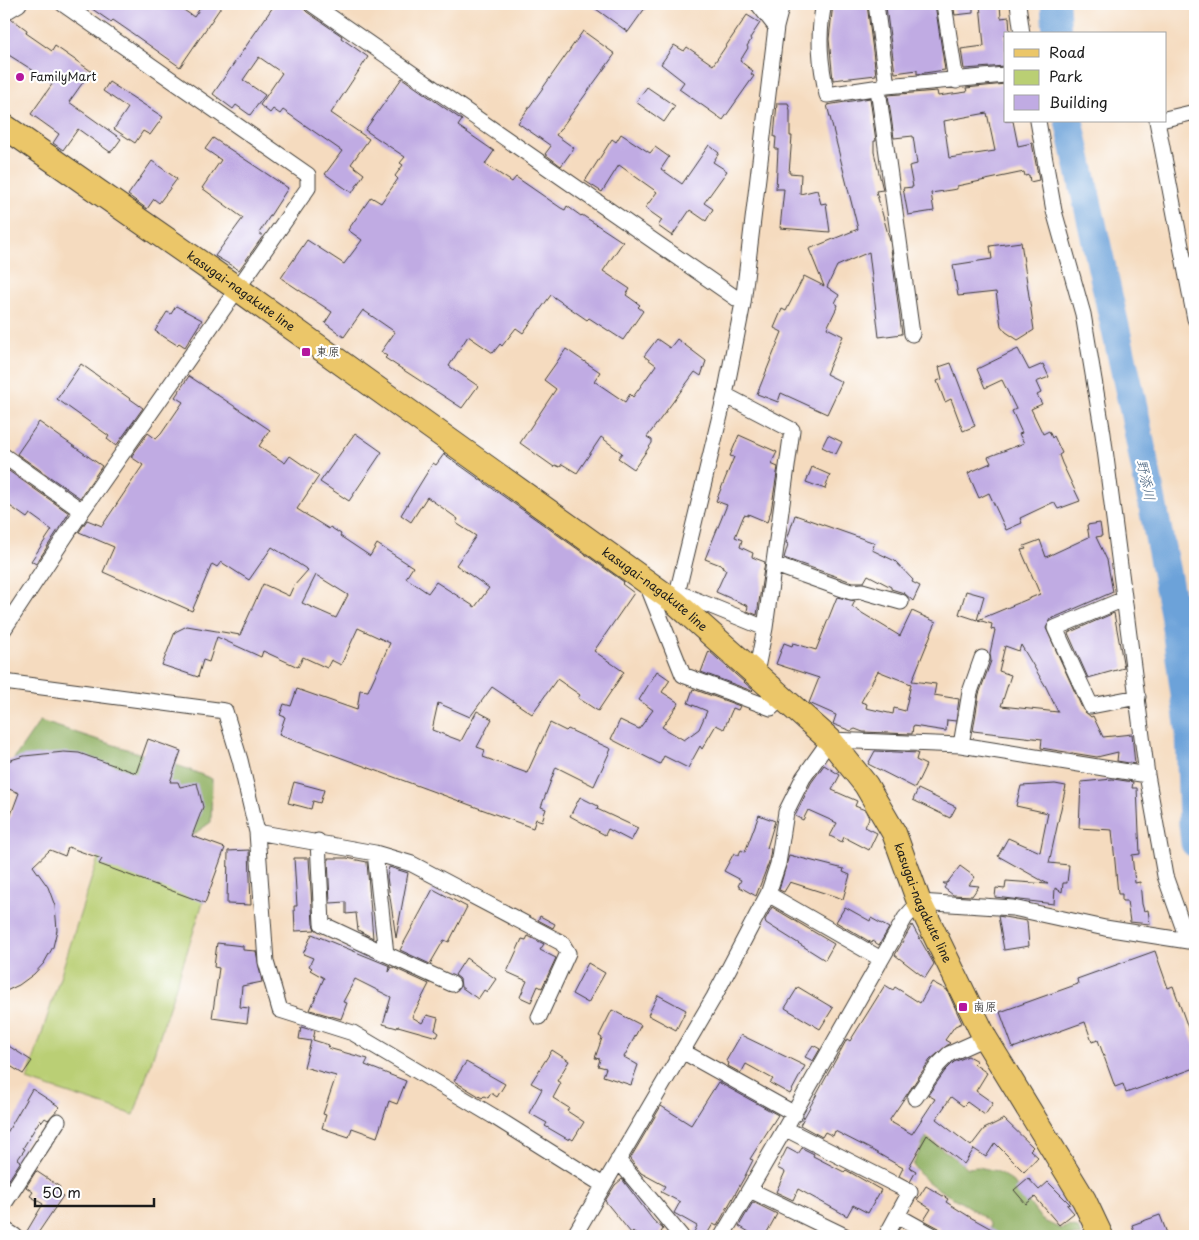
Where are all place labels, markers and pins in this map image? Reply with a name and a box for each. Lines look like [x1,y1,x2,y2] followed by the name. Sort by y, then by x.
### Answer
[30,67,96,85] place label: FamilyMart
[14,71,26,83] marker: FamilyMart
[316,342,340,360] place label: 東原
[300,346,312,358] marker: 東原
[973,997,997,1015] place label: 南原
[957,1001,969,1013] marker: 南原

